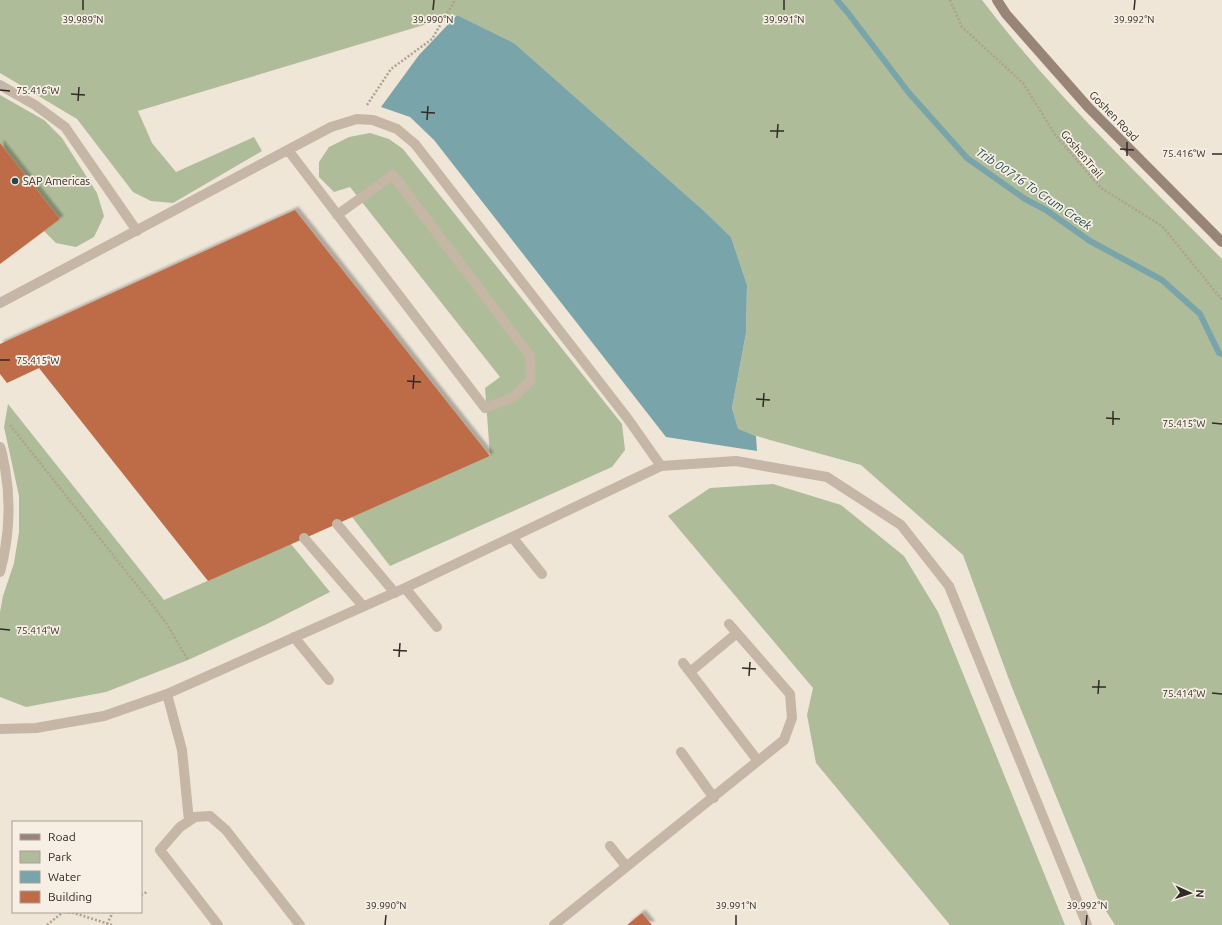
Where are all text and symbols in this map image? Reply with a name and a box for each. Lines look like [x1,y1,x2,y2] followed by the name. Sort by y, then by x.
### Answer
[62,14,104,25] text: 39.989°N
[412,14,454,25] text: 39.990°N
[763,14,805,25] text: 39.991°N
[1113,14,1155,25] text: 39.992°N
[16,85,60,96] text: 75.416°W
[1087,88,1141,144] street label: Goshen Road
[1059,128,1105,180] street label: GoshenTrail
[974,145,1095,233] water label: Trib 00716 To Crum Creek
[1162,148,1206,159] text: 75.416°W
[23,175,90,187] place label: SAP Americas
[10,176,20,186] marker: SAP Americas
[16,355,60,366] text: 75.415°W
[1162,418,1206,429] text: 75.415°W
[16,625,60,636] text: 75.414°W
[1162,688,1206,699] text: 75.414°W
[12,821,142,913] legend
[48,830,76,843] text: Road
[48,850,72,863] text: Park
[48,870,81,883] text: Water
[1170,873,1210,913] north arrow
[1194,889,1206,898] text: N
[48,890,92,903] text: Building
[365,900,407,911] text: 39.990°N
[715,900,757,911] text: 39.991°N
[1066,900,1108,911] text: 39.992°N

